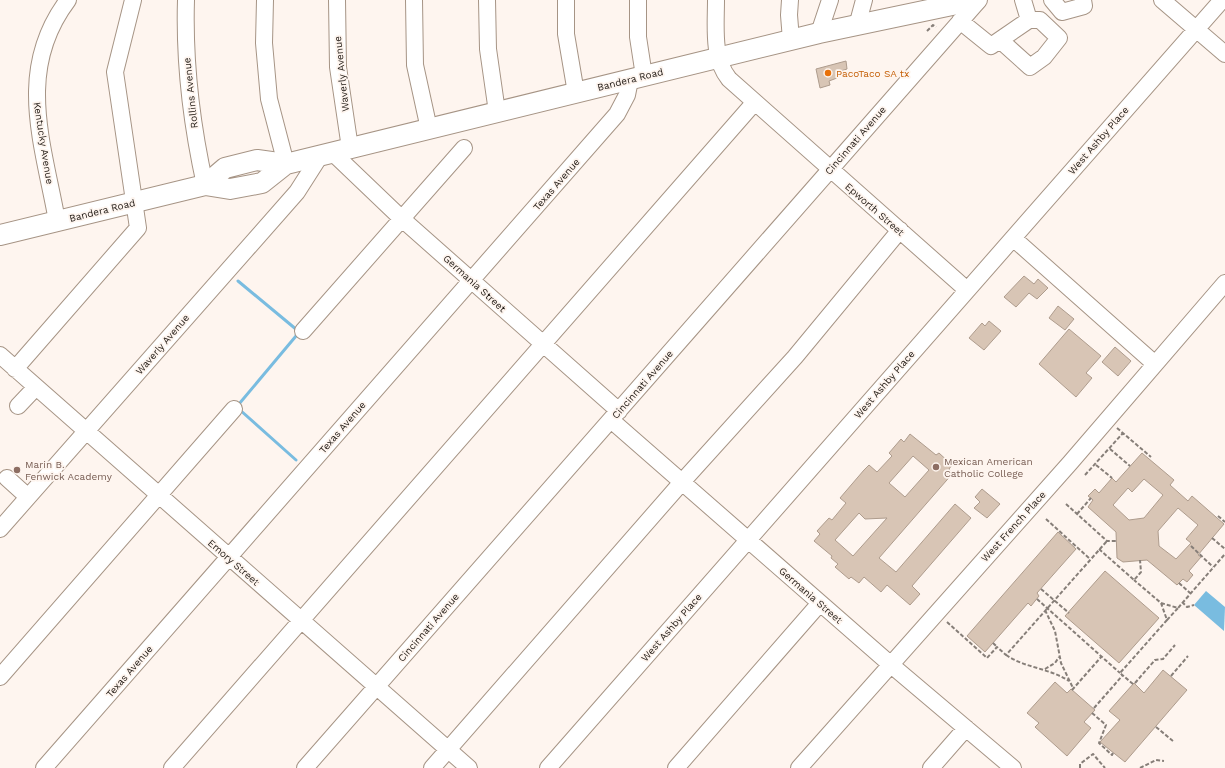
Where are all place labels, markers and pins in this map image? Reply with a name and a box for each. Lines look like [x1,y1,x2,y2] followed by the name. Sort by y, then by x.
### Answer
[823,68,833,78] marker: PacoTaco SA tx
[836,68,909,79] place label: PacoTaco SA tx
[944,456,1033,479] place label: Mexican American Catholic College
[25,459,113,482] place label: Marin B. Fenwick Academy
[931,462,941,472] marker: Mexican American Catholic College
[12,465,22,475] marker: Marin B. Fenwick Academy

